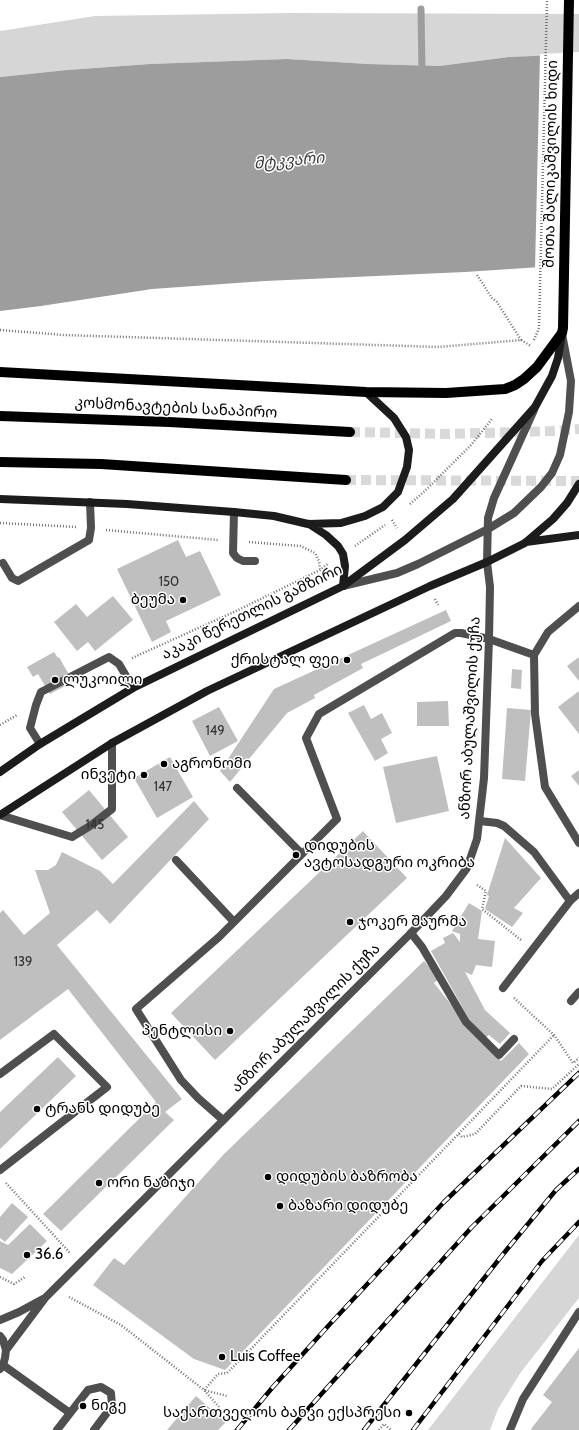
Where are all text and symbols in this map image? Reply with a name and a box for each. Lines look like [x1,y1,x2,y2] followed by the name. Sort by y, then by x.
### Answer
[540,60,562,268] street label: შოთა შალიკაშვილის ხიდი
[253,148,325,174] water label: მტკვარი
[74,394,278,422] street label: კოსმონავტების სანაპირო
[159,560,345,664] street label: აკაკი წერეთლის გამზირი
[159,574,179,590] house number: 150
[131,591,175,609] place label: ბეუმა
[178,595,188,605] marker: ბეუმა
[456,616,484,820] street label: ანზორ აბულაშვილის ქუჩა
[231,651,339,669] place label: ქრისტალ ფეი
[342,655,352,665] marker: ქრისტალ ფეი
[63,671,142,689] place label: ლუკოილი
[50,675,60,685] marker: ლუკოილი
[205,723,225,739] house number: 149
[172,755,251,773] place label: აგრონომი
[159,759,169,769] marker: აგრონომი
[81,766,136,784] place label: ინვეტი
[139,770,149,780] marker: ინვეტი
[154,779,172,795] house number: 147
[86,817,104,833] house number: 145
[304,837,475,872] place label: დიდუბის ავტოსადგური ოკრიბა
[291,850,301,860] marker: დიდუბის ავტოსადგური ოკრიბა
[358,913,467,931] place label: ჯოკერ შაურმა
[345,917,355,927] marker: ჯოკერ შაურმა
[228,940,384,1096] street label: ანზორ აბულაშვილის ქუჩა
[14,954,32,970] house number: 139
[142,1022,222,1040] place label: პენტლისი
[225,1026,235,1036] marker: პენტლისი
[45,1100,160,1118] place label: ტრანს დიდუბე
[32,1104,42,1114] marker: ტრანს დიდუბე
[276,1168,418,1186] place label: დიდუბის ბაზრობა
[263,1172,273,1182] marker: დიდუბის ბაზრობა
[107,1174,195,1192] place label: ორი ნაბიჯი
[94,1178,104,1188] marker: ორი ნაბიჯი
[288,1197,408,1215] place label: ბაზარი დიდუბე
[275,1201,285,1211] marker: ბაზარი დიდუბე
[35,1246,63,1264] place label: 36.6
[22,1250,32,1260] marker: 36.6
[230,1348,300,1366] place label: Luis Coffee
[217,1352,227,1362] marker: Luis Coffee
[91,1397,126,1415] place label: ნიგე
[78,1401,88,1411] marker: ნიგე
[163,1404,401,1422] place label: საქართველოს ბანკი ექსპრესი
[404,1408,414,1418] marker: საქართველოს ბანკი ექსპრესი

